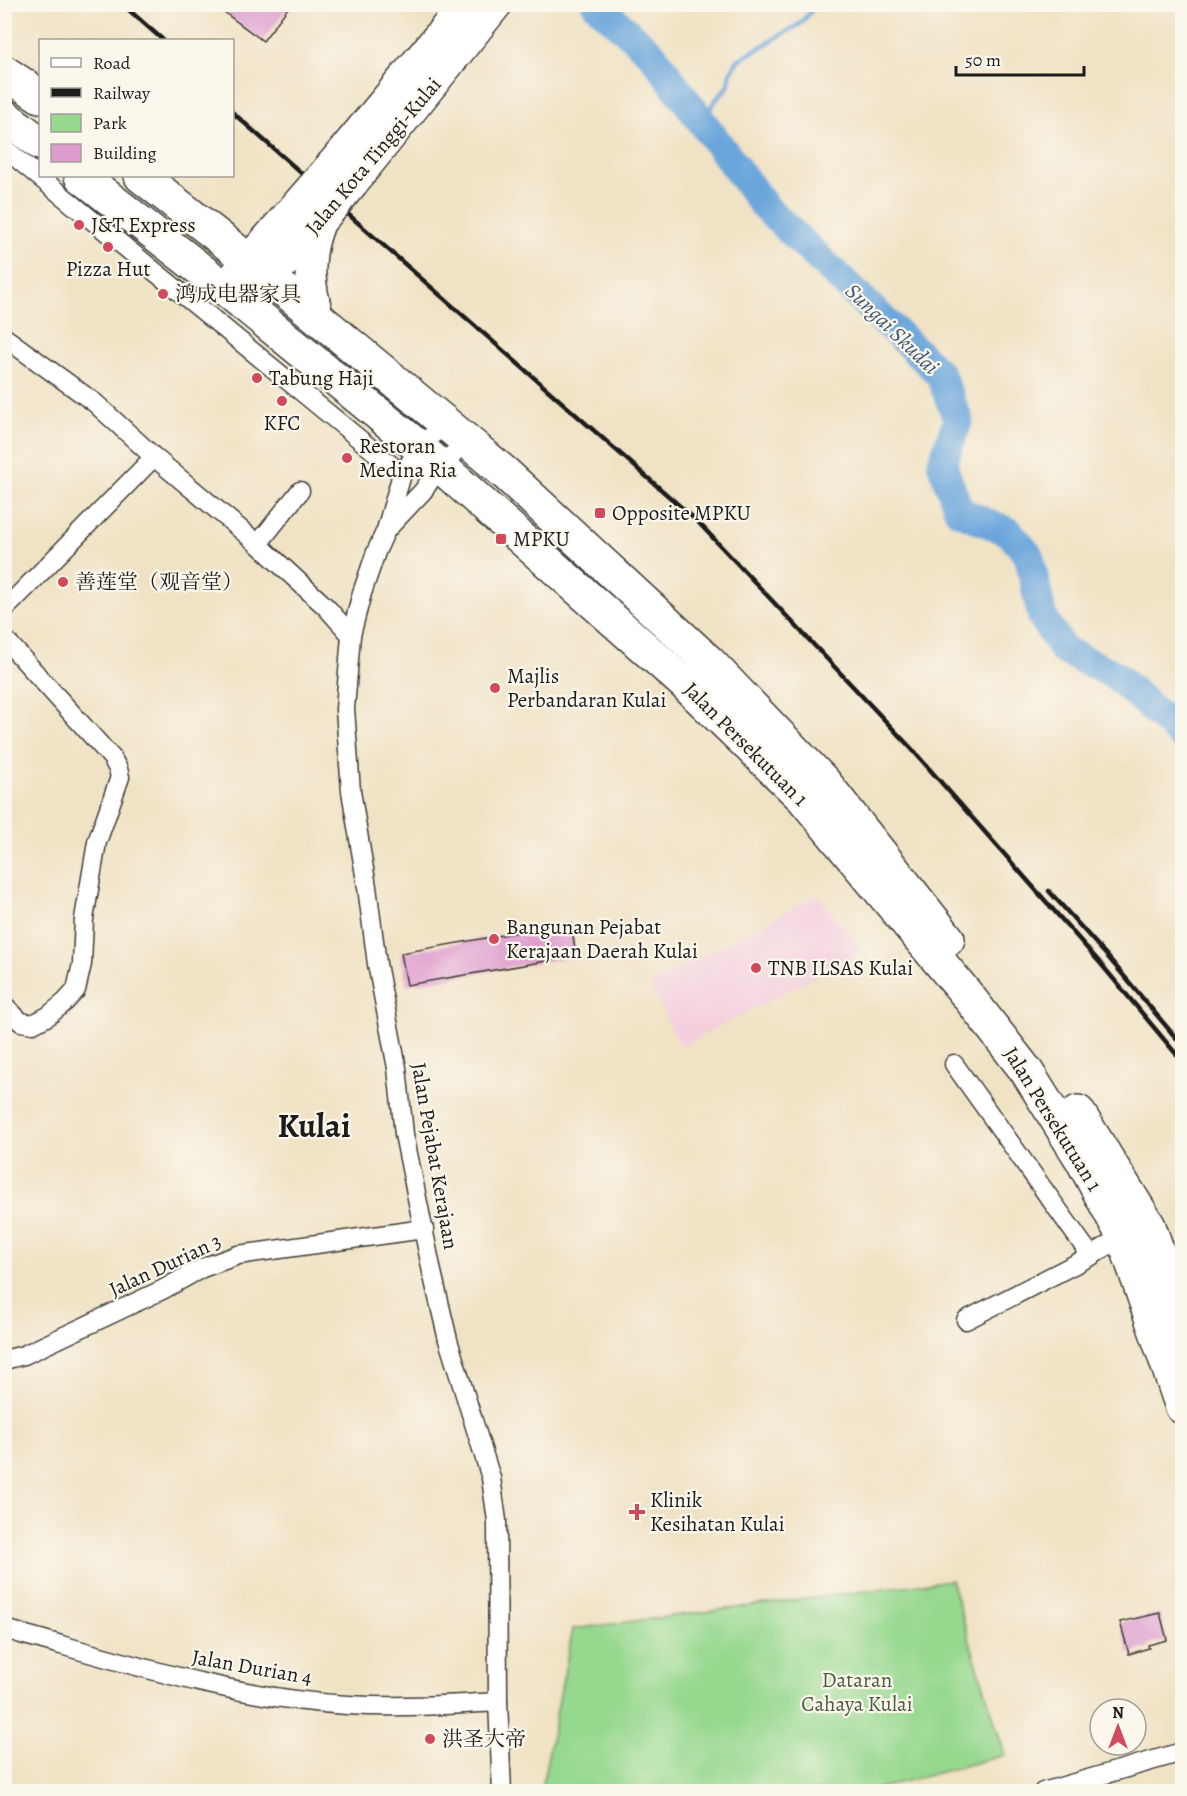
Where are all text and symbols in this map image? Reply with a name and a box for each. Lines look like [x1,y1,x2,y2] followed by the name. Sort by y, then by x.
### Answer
[39,39,234,177] legend
[956,39,1084,77] scale bar
[965,48,1001,72] text: 50 m
[93,51,131,75] text: Road
[299,71,447,241] street label: Jalan Kota Tinggi-Kulai
[93,81,151,105] text: Railway
[93,111,127,135] text: Park
[93,141,157,165] text: Building
[91,211,196,239] place label: J&T Express
[72,218,86,232] marker: J&T Express
[101,240,115,254] marker: Pizza Hut
[66,255,150,283] place label: Pizza Hut
[838,277,946,382] water label: Sungai Skudai
[175,280,301,308] place label: 鸿成电器家具
[156,287,170,301] marker: 鸿成电器家具
[269,364,374,392] place label: Tabung Haji
[250,371,264,385] marker: Tabung Haji
[275,394,289,408] marker: KFC
[264,409,300,437] place label: KFC
[359,432,457,484] place label: Restoran Medina Ria
[340,451,354,465] marker: Restoran Medina Ria
[612,499,751,527] place label: Opposite MPKU
[593,506,607,520] marker: Opposite MPKU
[513,525,570,553] place label: MPKU
[494,532,508,546] marker: MPKU
[75,568,243,596] place label: 善莲堂（观音堂）
[56,575,70,589] marker: 善莲堂（观音堂）
[507,662,666,714] place label: Majlis Perbandaran Kulai
[678,676,814,812] street label: Jalan Persekutuan 1
[488,681,502,695] marker: Majlis Perbandaran Kulai
[506,913,698,965] place label: Bangunan Pejabat Kerajaan Daerah Kulai
[487,932,501,946] marker: Bangunan Pejabat Kerajaan Daerah Kulai
[768,954,913,982] place label: TNB ILSAS Kulai
[749,961,763,975] marker: TNB ILSAS Kulai
[997,1042,1109,1196] street label: Jalan Persekutuan 1
[405,1060,465,1252] street label: Jalan Pejabat Kerajaan
[277,1103,351,1148] district label: Kulai
[104,1227,226,1303] street label: Jalan Durian 3
[650,1486,785,1538] place label: Klinik Kesihatan Kulai
[628,1503,646,1521] marker: Klinik Kesihatan Kulai
[190,1643,314,1691] street label: Jalan Durian 4
[801,1666,913,1718] park label: Dataran Cahaya Kulai
[1088,1697,1148,1757] north arrow
[1112,1702,1124,1724] text: N
[442,1725,526,1753] place label: 洪圣大帝
[423,1732,437,1746] marker: 洪圣大帝

